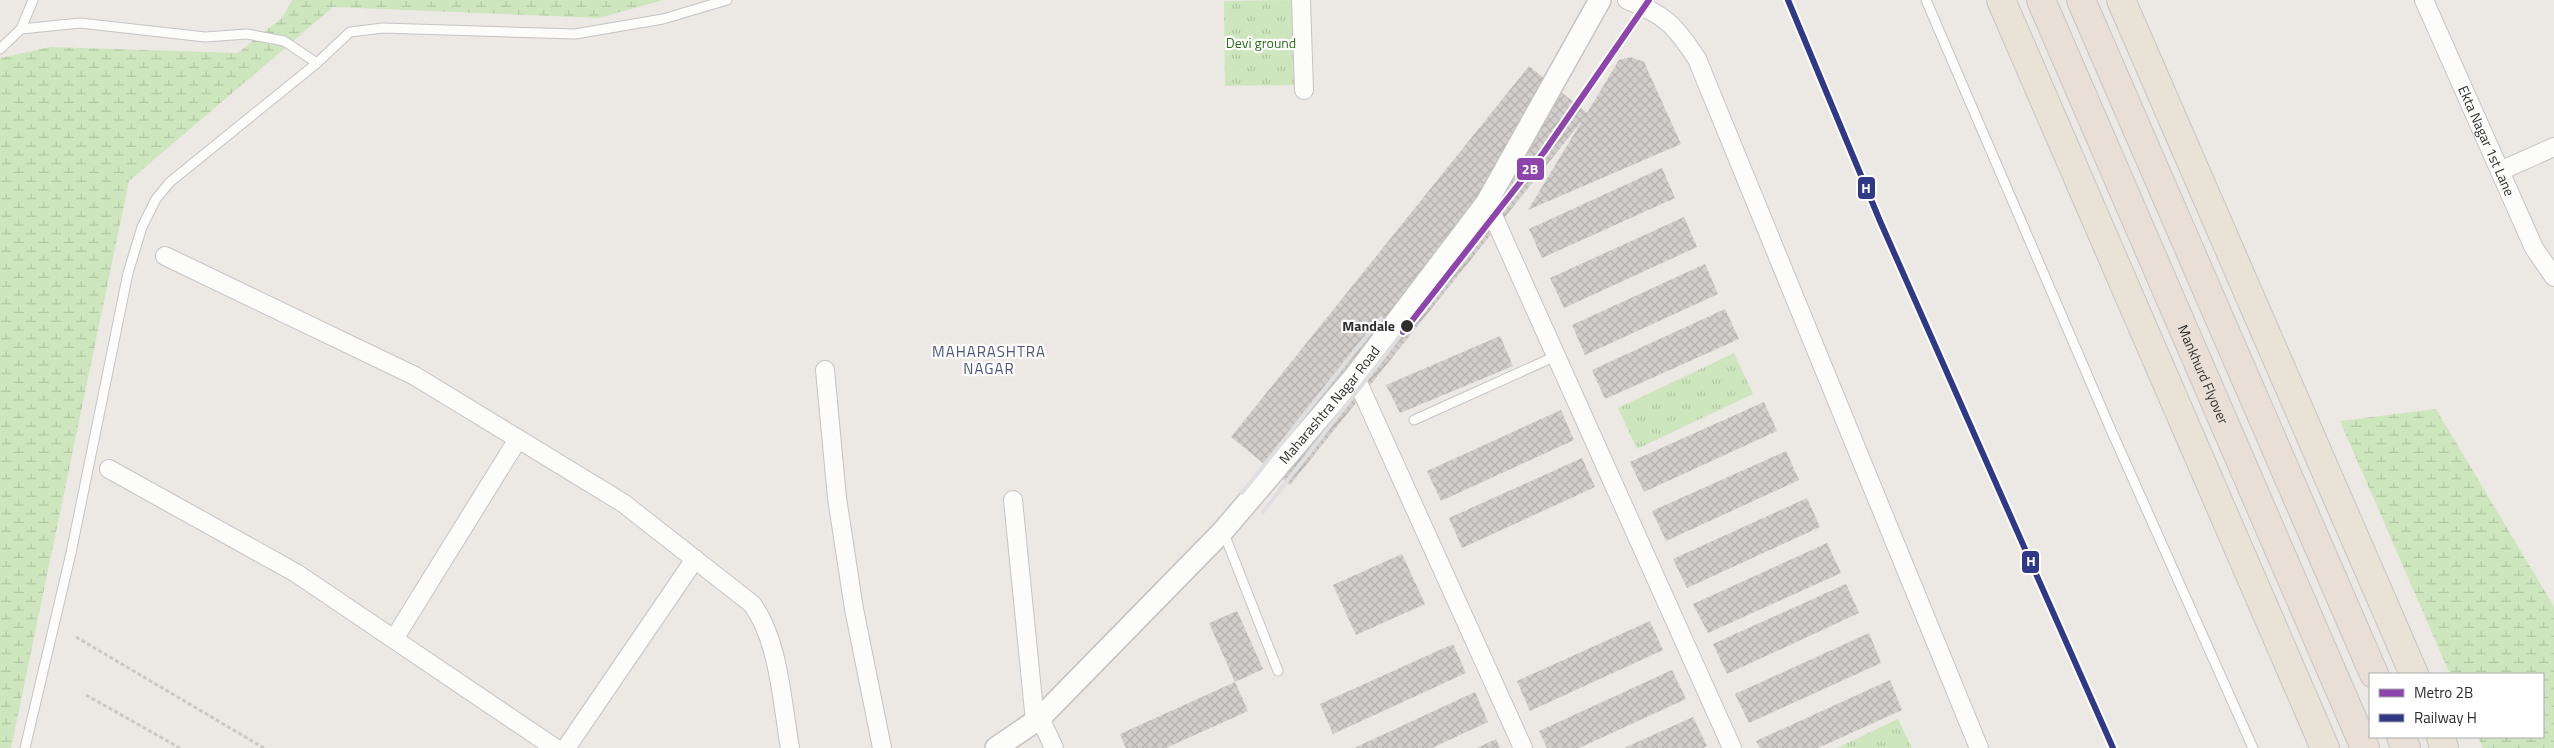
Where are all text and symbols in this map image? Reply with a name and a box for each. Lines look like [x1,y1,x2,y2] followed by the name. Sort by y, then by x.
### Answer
[1226,32,1296,53] park label: Devi ground
[2453,82,2521,199] street label: Ekta Nagar 1st Lane
[1516,157,1545,181] line badge: 2B
[1522,158,1538,179] text: 2B
[1857,176,1876,200] line badge: H
[1861,177,1871,198] text: H
[1342,315,1395,336] place label: Mandale
[1399,318,1415,334] marker: Mandale
[2173,321,2234,427] street label: Mankhurd Flyover
[932,340,1046,380] district label: MAHARASHTRA NAGAR
[1274,341,1384,468] street label: Maharashtra Nagar Road
[2021,550,2040,574] line badge: H
[2026,550,2036,571] text: H
[2369,673,2544,738] legend
[2414,681,2473,704] text: Metro 2B
[2414,706,2477,729] text: Railway H

